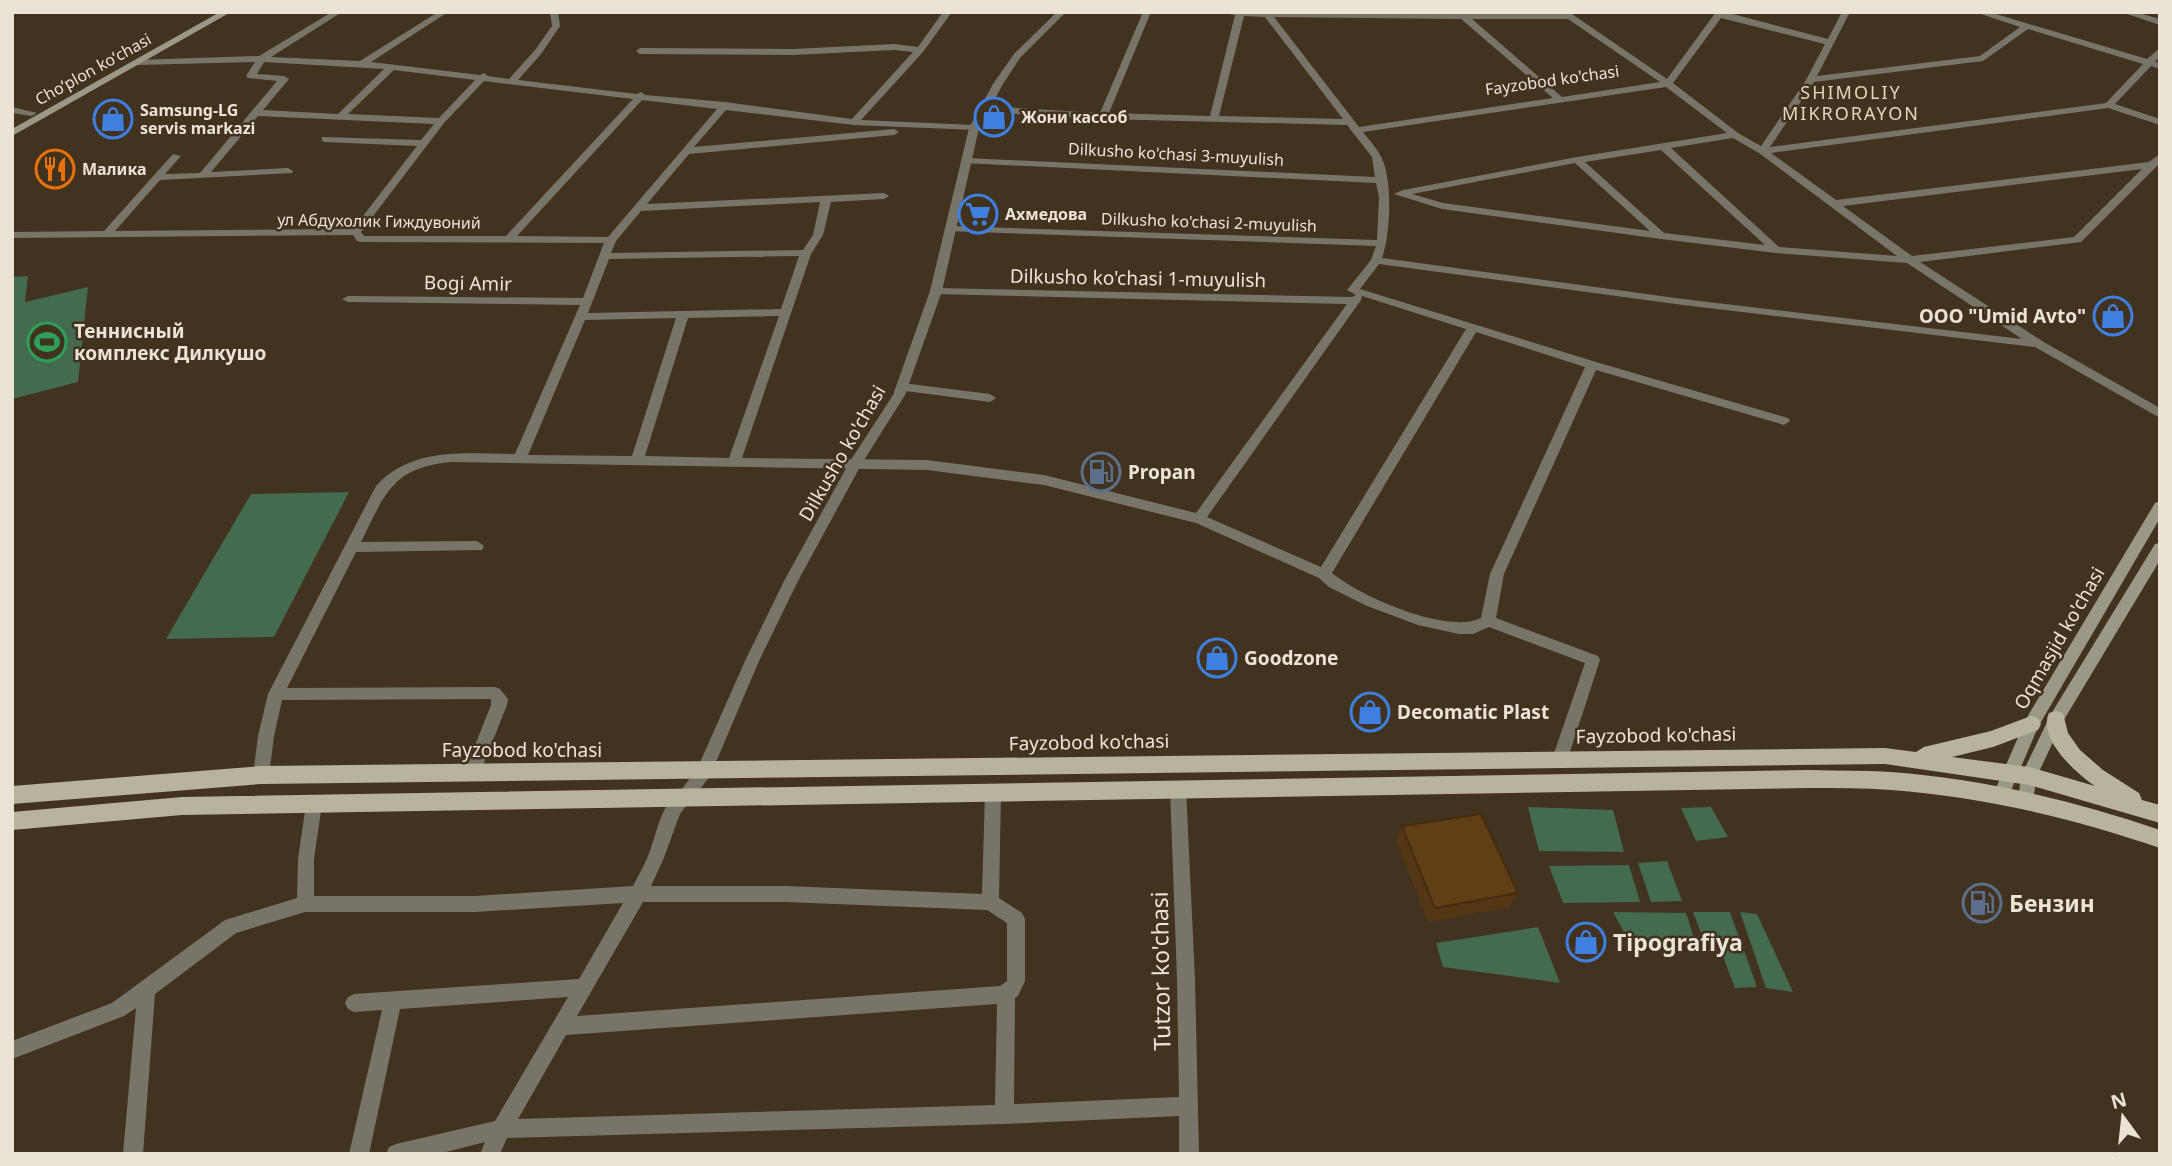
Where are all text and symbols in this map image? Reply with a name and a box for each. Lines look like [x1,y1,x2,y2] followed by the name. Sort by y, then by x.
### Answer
[31,28,155,110] street label: Choʻplon koʻchasi
[1484,60,1620,100] street label: Fayzobod ko'chasi
[1782,80,1920,125] district label: SHIMOLIY MIKRORAYON
[973,96,1015,138] shop icon: Жони кассоб
[92,98,134,140] shop icon: Samsung-LG servis markazi
[140,99,255,139] place label: Samsung-LG servis markazi
[1021,106,1127,128] place label: Жони кассоб
[1068,137,1284,171] street label: Dilkusho ko'chasi 3-muyulish
[34,148,76,190] restaurant icon: Малика
[82,158,146,180] place label: Малика
[957,193,999,235] supermarket icon: Ахмедова
[1005,203,1087,225] place label: Ахмедова
[1101,207,1317,237] street label: Dilkusho ko'chasi 2-muyulish
[277,208,481,234] street label: ул Абдухолик Гиждувоний
[1010,263,1266,293] street label: Dilkusho ko'chasi 1-muyulish
[424,269,512,297] street label: Bogi Amir
[2092,295,2134,337] shop icon: ООО "Umid Avto"
[1919,303,2086,329] place label: ООО "Umid Avto"
[74,318,266,366] place label: Теннисный комплекс Дилкушо
[26,321,68,363] sports icon: Теннисный комплекс Дилкушо
[793,380,891,526] street label: Dilkusho ko'chasi
[1080,451,1122,493] fuel station icon: Propan
[1128,459,1196,485] place label: Propan
[2008,562,2110,714] street label: Oqmasjid ko'chasi
[1196,637,1238,679] shop icon: Goodzone
[1244,645,1338,671] place label: Goodzone
[1349,691,1391,733] shop icon: Decomatic Plast
[1397,699,1549,725] place label: Decomatic Plast
[1576,721,1736,749] street label: Fayzobod ko'chasi
[1009,728,1169,756] street label: Fayzobod ko'chasi
[442,737,602,763] street label: Fayzobod ko'chasi
[1961,882,2003,924] fuel station icon: Бензин
[2009,887,2095,919] place label: Бензин
[1143,891,1177,1051] street label: Tutzor ko'chasi
[1565,921,1607,963] shop icon: Tipografiya
[1613,926,1743,958] place label: Tipografiya
[2088,1082,2158,1152] north arrow
[2108,1086,2129,1115] text: N

